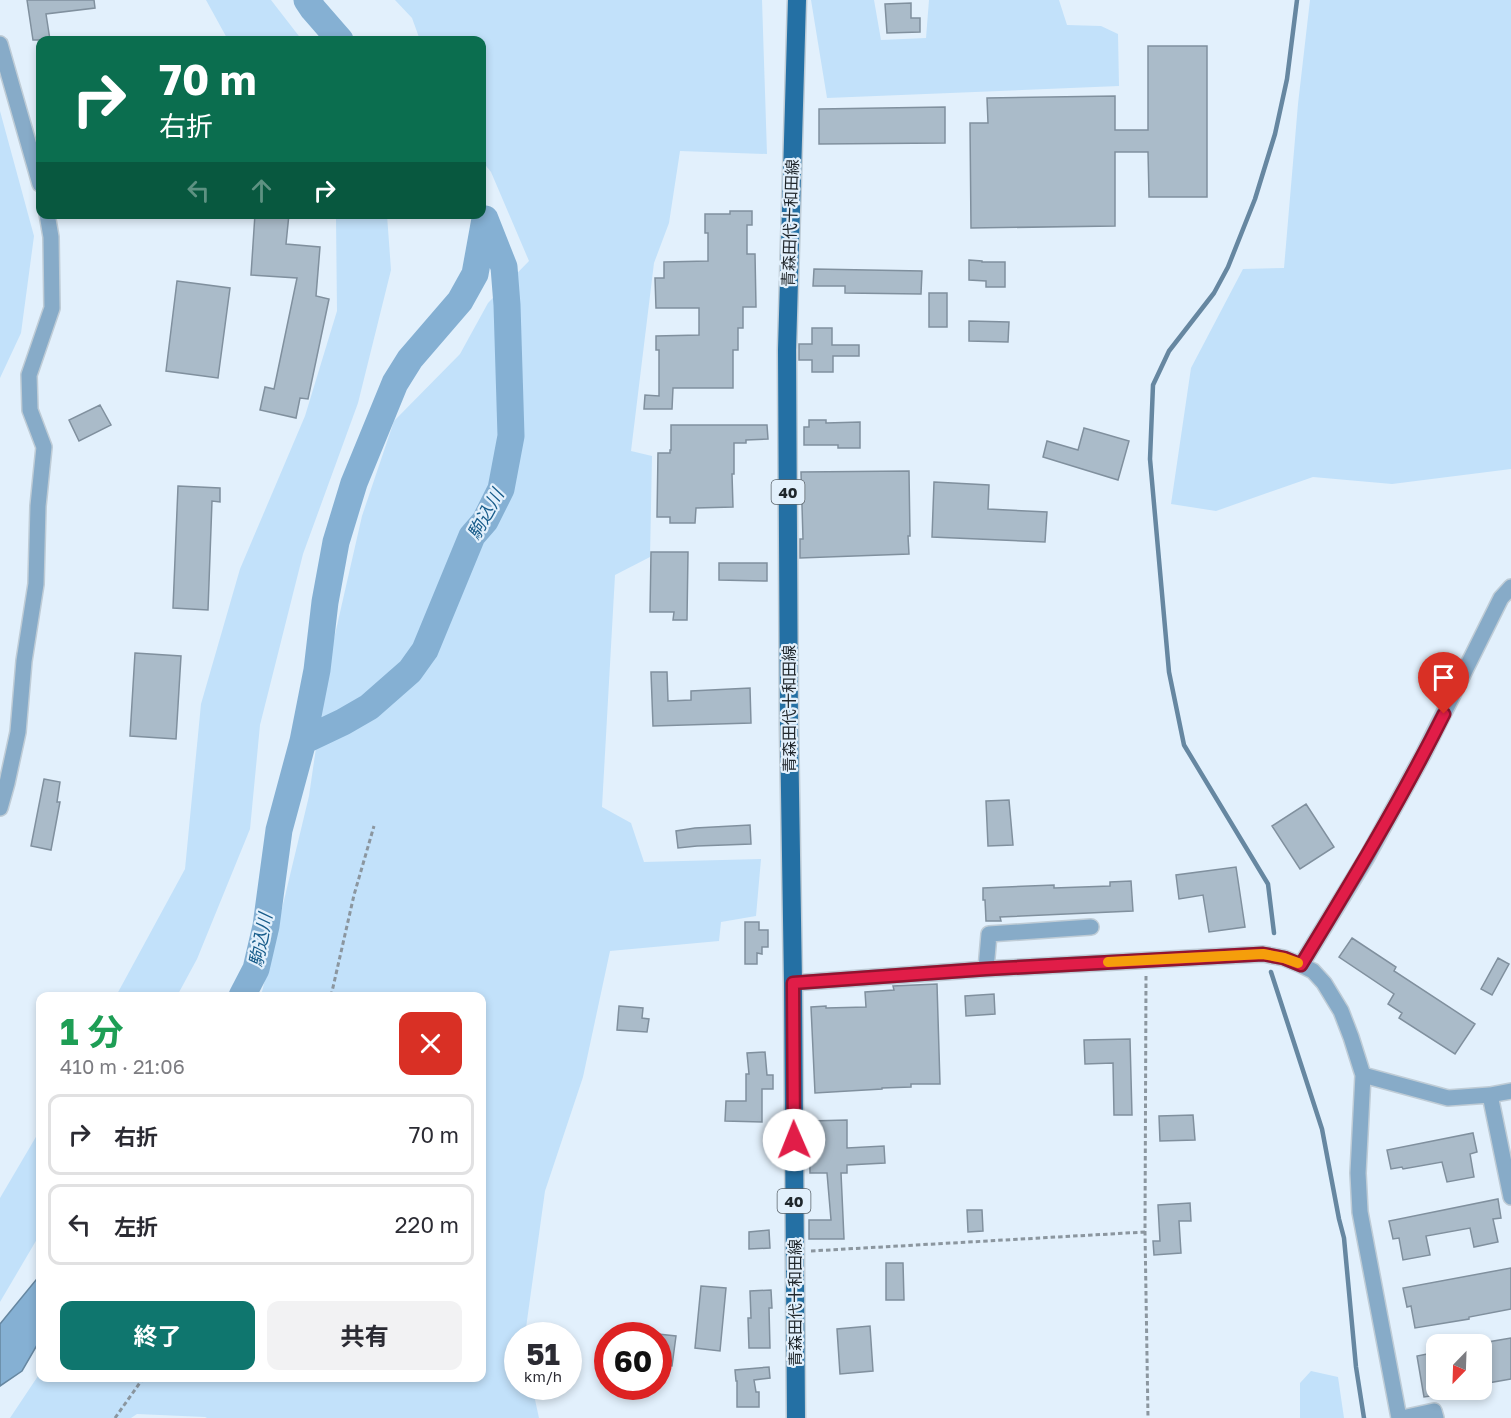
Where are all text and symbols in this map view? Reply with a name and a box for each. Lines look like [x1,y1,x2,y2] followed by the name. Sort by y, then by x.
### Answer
[159,54,256,104] text: 70 m
[60,60,138,138] icon: right
[159,110,213,142] text: 右折
[778,159,802,287] street label: 青森田代十和田線
[182,174,215,207] icon: left
[245,174,278,207] icon: ahead
[308,174,341,207] icon: right
[772,480,804,504] road number: 40
[462,483,509,543] water label: 駒込川
[779,645,799,773] street label: 青森田代十和田線
[1418,652,1469,714] pin
[1427,661,1460,694] icon: arrive
[244,909,276,969] water label: 駒込川
[60,1010,124,1053] text: 1 分
[399,1012,462,1075] button: close
[60,1054,185,1078] text: 410 m · 21:06
[762,1108,826,1172] position arrow
[63,1118,96,1151] icon: right
[409,1121,459,1148] text: 70 m
[114,1123,158,1150] text: 右折
[778,1189,810,1213] road number: 40
[63,1208,96,1241] icon: left
[395,1211,459,1238] text: 220 m
[114,1213,158,1240] text: 左折
[785,1239,805,1367] street label: 青森田代十和田線
[60,1301,255,1370] button: 終了
[267,1301,462,1370] button: 共有
[594,1322,672,1400] speed limit sign: 60
[1426,1334,1492,1400] north arrow
[1426,1334,1492,1400] map controls
[526,1336,560,1372] text: 51
[524,1367,562,1385] text: km/h

